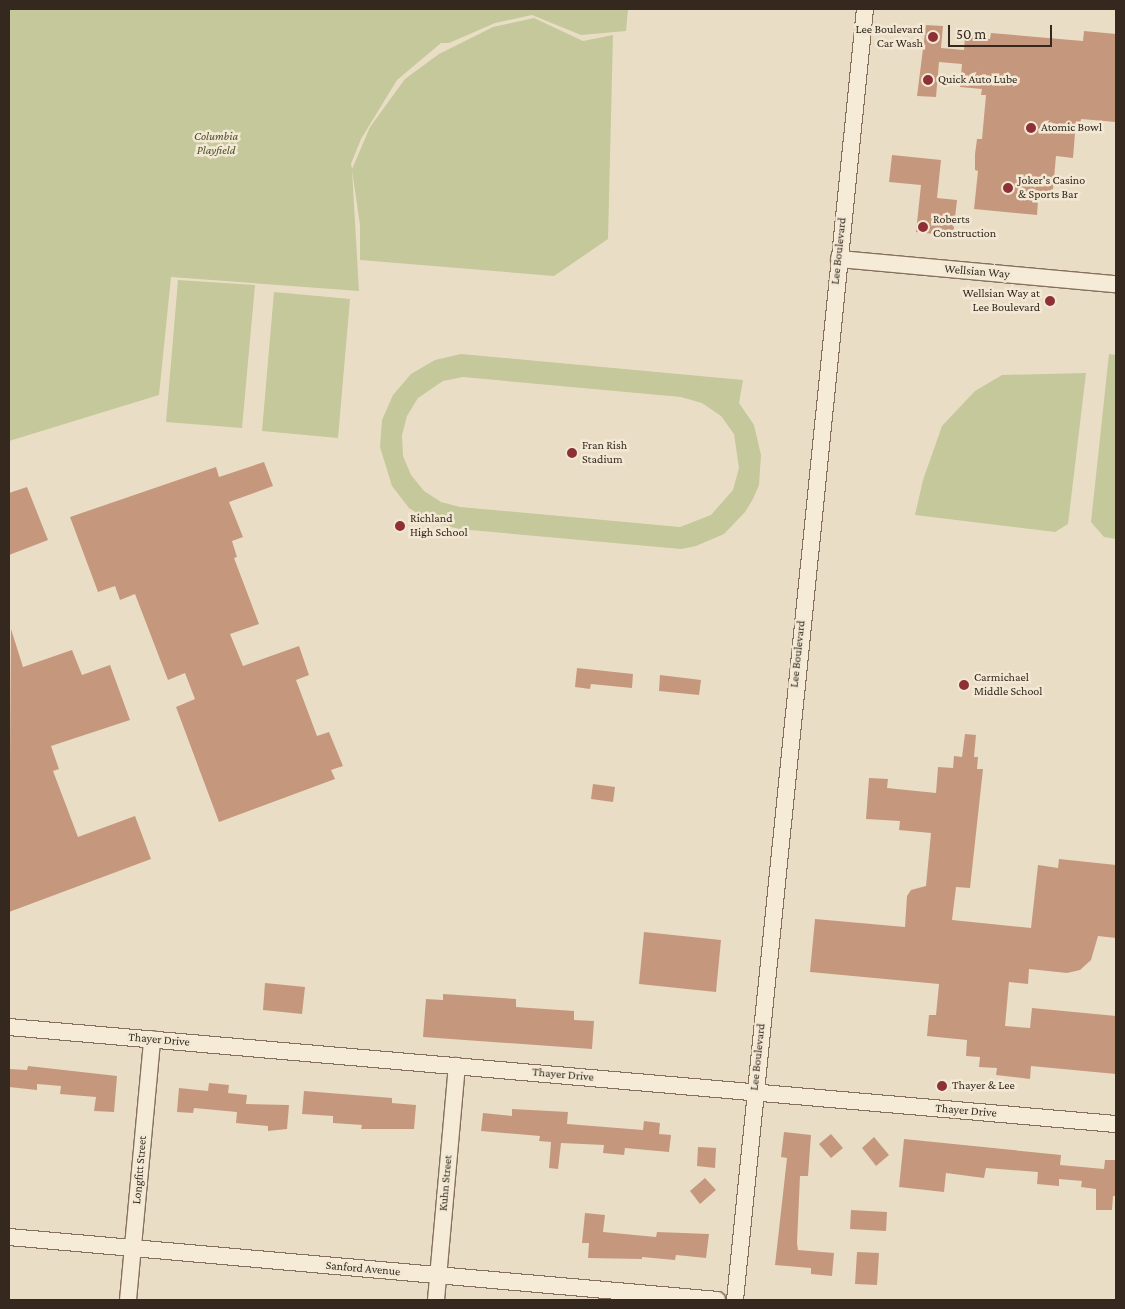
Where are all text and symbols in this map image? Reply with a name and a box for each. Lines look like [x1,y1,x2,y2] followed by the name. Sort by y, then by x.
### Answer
[950,15,1054,47] scale bar
[856,23,923,51] place label: Lee Boulevard Car Wash
[956,26,986,42] text: 50 m
[927,31,939,43] marker: Lee Boulevard Car Wash
[938,73,1017,87] place label: Quick Auto Lube
[922,74,934,86] marker: Quick Auto Lube
[1041,121,1102,135] place label: Atomic Bowl
[1025,122,1037,134] marker: Atomic Bowl
[194,130,238,158] park label: Columbia Playfield
[1018,174,1085,202] place label: Joker's Casino & Sports Bar
[1002,182,1014,194] marker: Joker's Casino & Sports Bar
[933,213,996,241] place label: Roberts Construction
[828,217,850,285] street label: Lee Boulevard
[917,221,929,233] marker: Roberts Construction
[944,262,1010,282] street label: Wellsian Way
[963,287,1040,315] place label: Wellsian Way at Lee Boulevard
[1044,295,1056,307] marker: Wellsian Way at Lee Boulevard
[582,439,627,467] place label: Fran Rish Stadium
[566,447,578,459] marker: Fran Rish Stadium
[410,512,468,540] place label: Richland High School
[394,520,406,532] marker: Richland High School
[787,620,809,688] street label: Lee Boulevard
[974,671,1042,699] place label: Carmichael Middle School
[958,679,970,691] marker: Carmichael Middle School
[747,1023,769,1091] street label: Lee Boulevard
[128,1030,190,1050] street label: Thayer Drive
[532,1065,594,1085] street label: Thayer Drive
[952,1079,1015,1093] place label: Thayer & Lee
[936,1080,948,1092] marker: Thayer & Lee
[935,1101,997,1121] street label: Thayer Drive
[130,1135,150,1205] street label: Longfitt Street
[436,1154,456,1212] street label: Kuhn Street
[325,1259,401,1279] street label: Sanford Avenue

